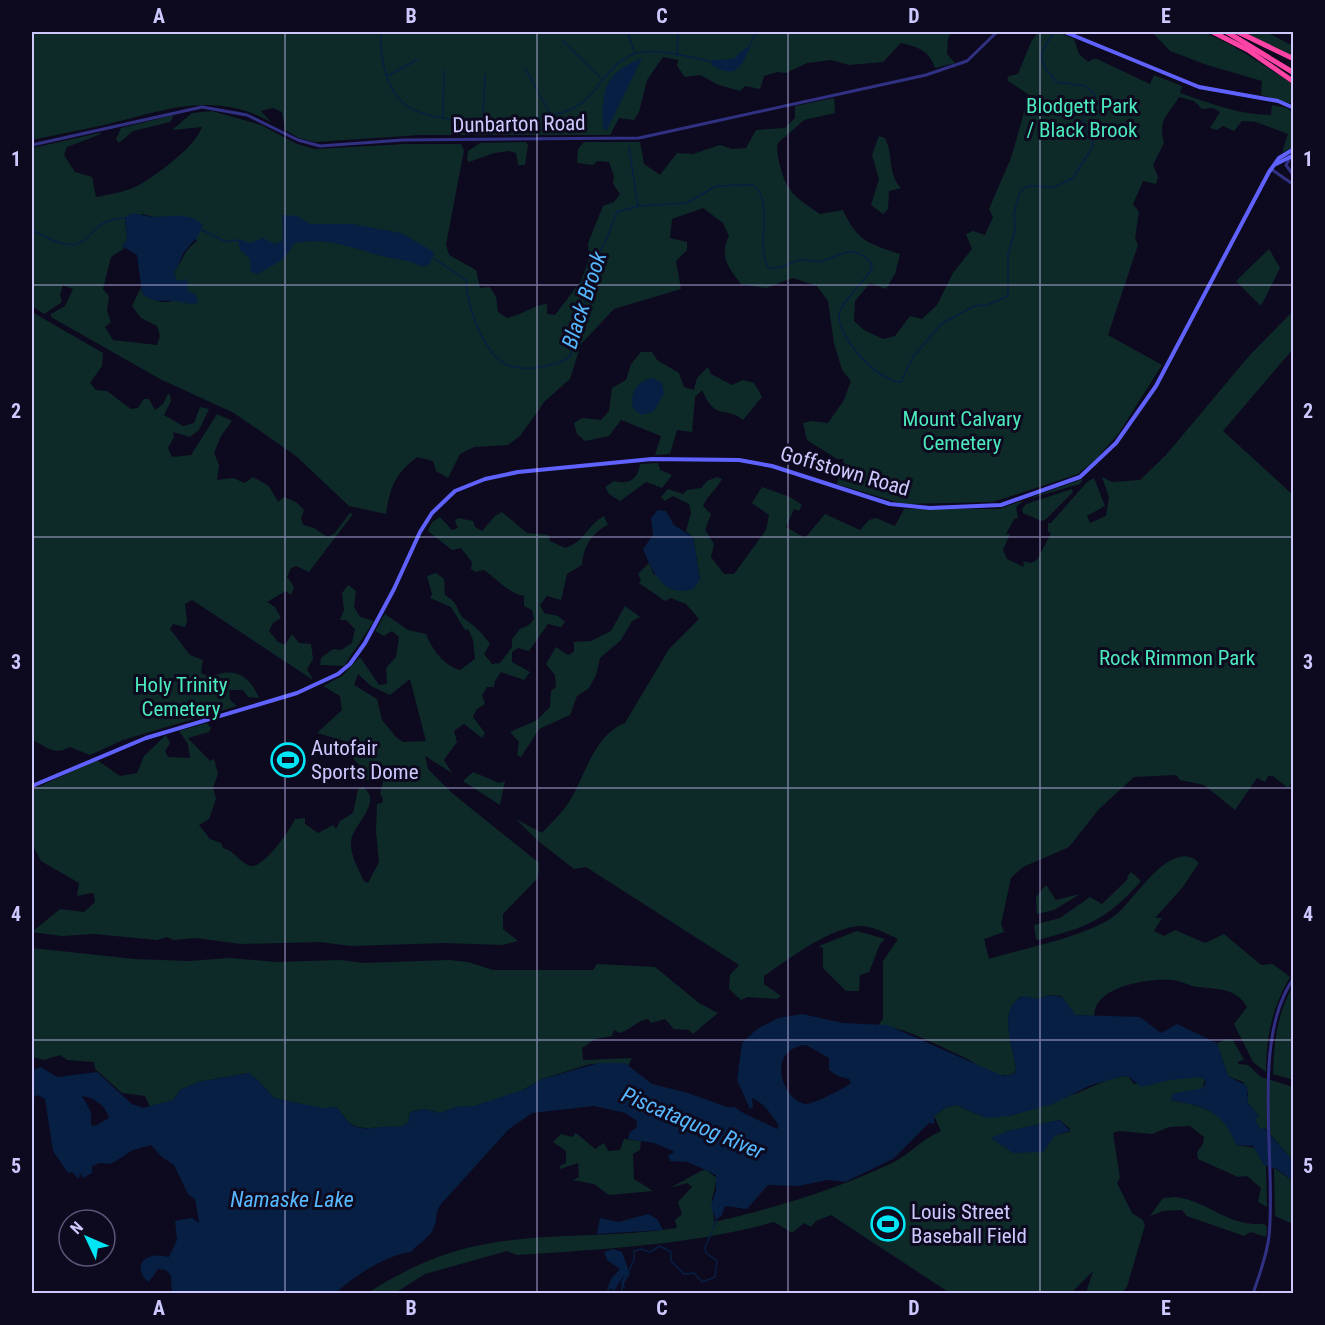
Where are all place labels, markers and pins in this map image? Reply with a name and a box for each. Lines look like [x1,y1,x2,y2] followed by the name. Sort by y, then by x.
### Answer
[311,736,419,784] place label: Autofair Sports Dome
[270,742,306,778] sports icon: Autofair Sports Dome
[911,1200,1027,1248] place label: Louis Street Baseball Field
[870,1206,906,1242] sports icon: Louis Street Baseball Field

